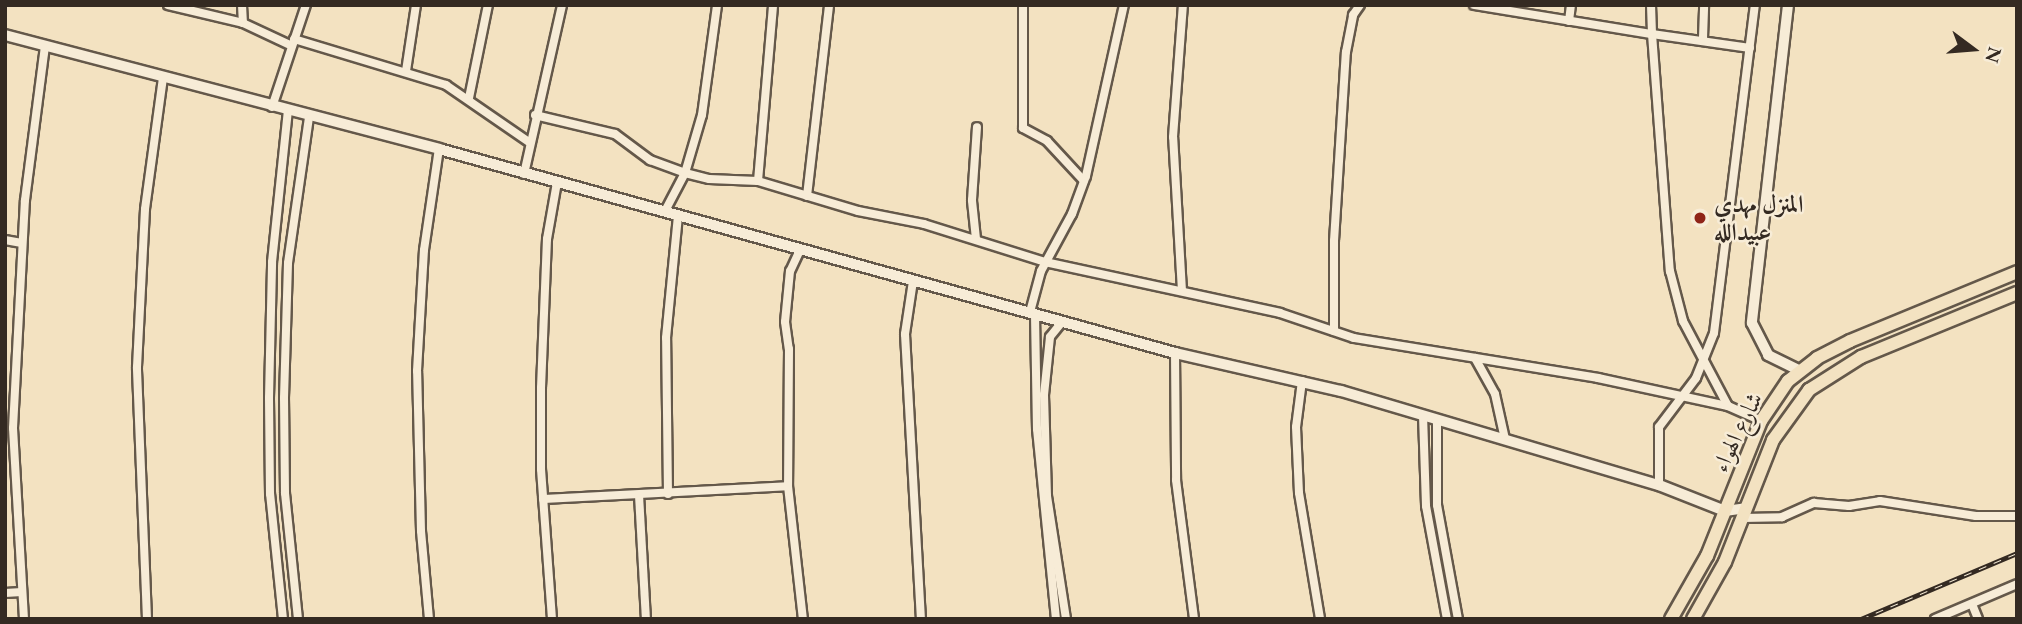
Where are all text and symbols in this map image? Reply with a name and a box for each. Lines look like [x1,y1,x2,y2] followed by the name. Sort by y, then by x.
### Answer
[1938,14,2008,84] north arrow
[1980,44,2008,66] text: N
[1714,190,1803,246] place label: المنزل مهدي عبيدالله
[1692,210,1708,226] marker: المنزل مهدي عبيدالله
[1705,387,1769,477] street label: شارع الهواء

